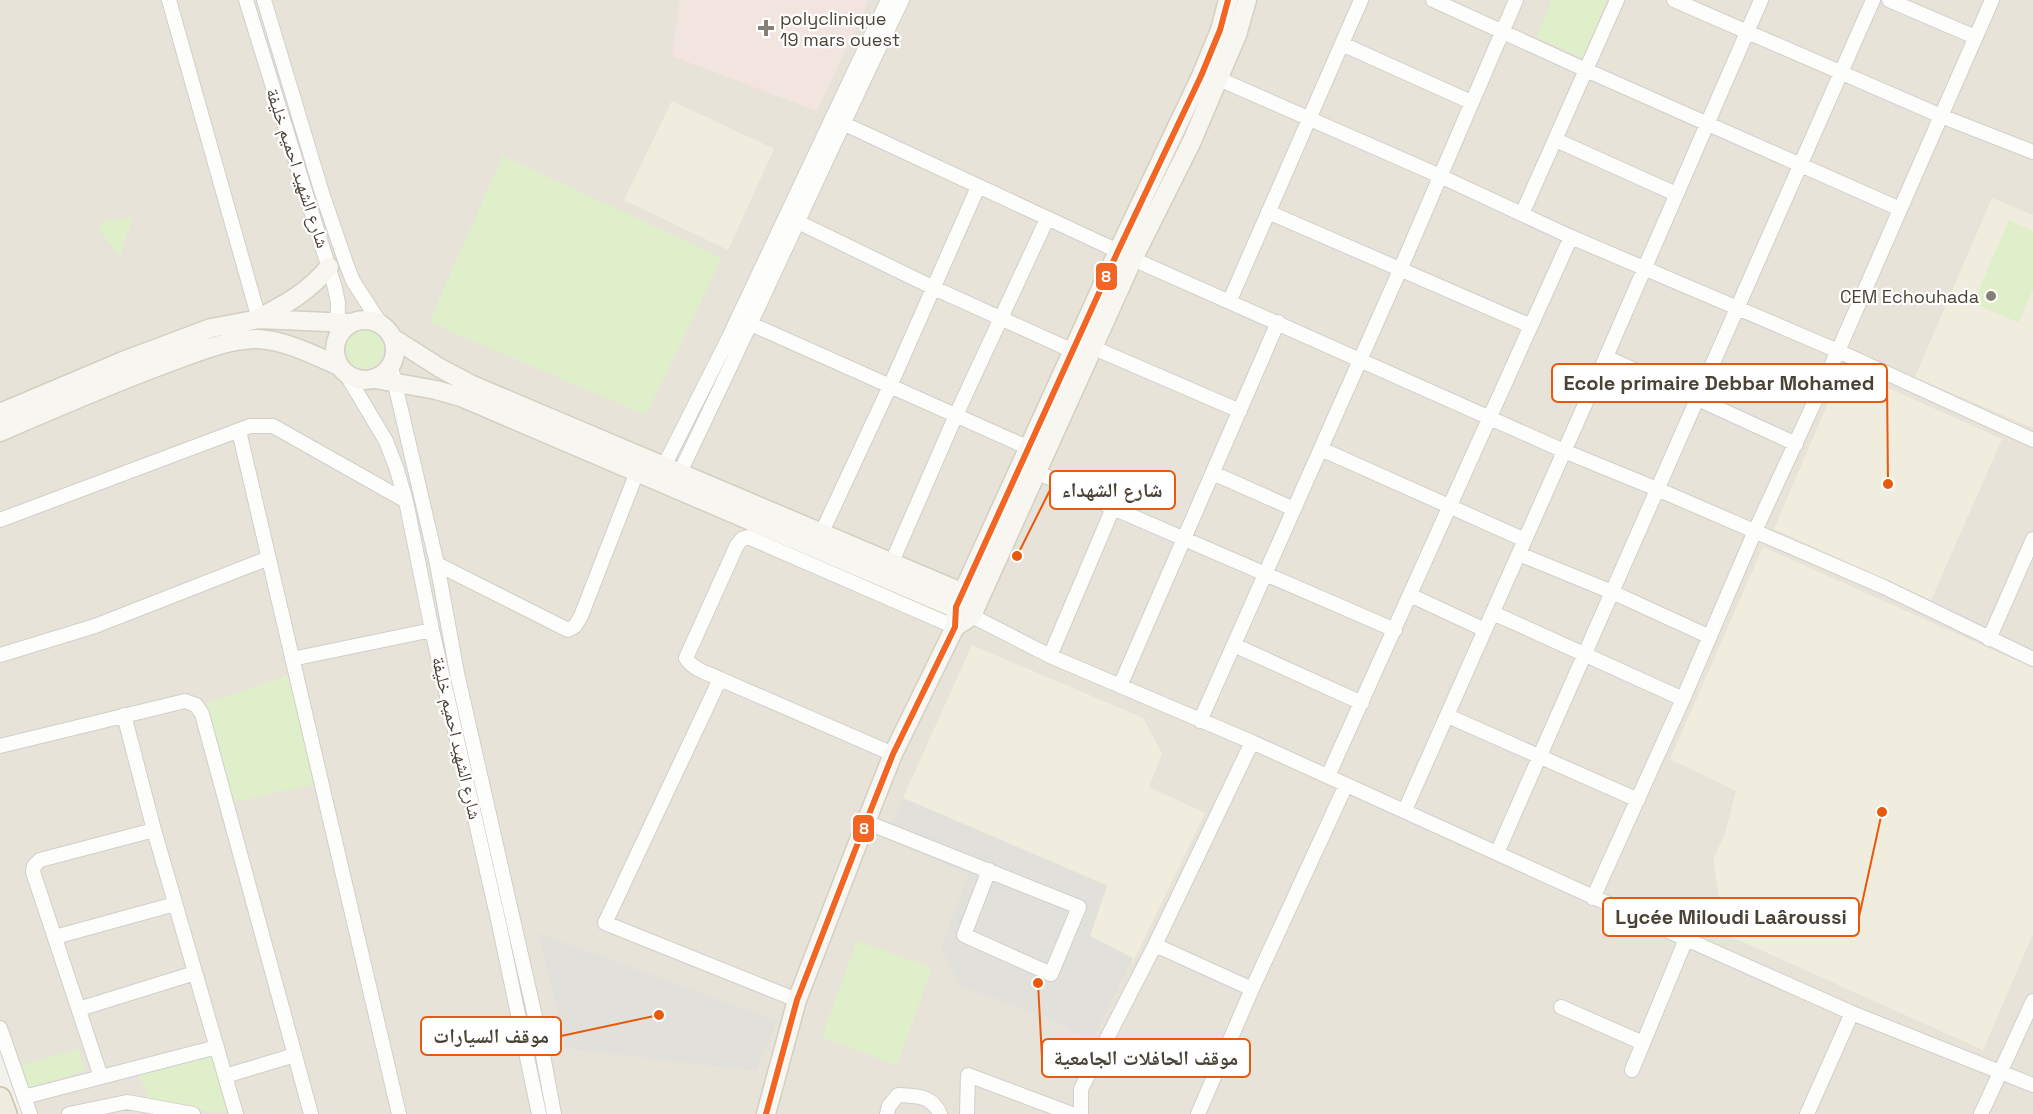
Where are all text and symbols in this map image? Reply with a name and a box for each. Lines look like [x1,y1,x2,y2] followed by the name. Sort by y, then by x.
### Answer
[780,7,900,51] place label: polyclinique 19 mars ouest
[757,19,775,37] marker: polyclinique 19 mars ouest
[260,85,335,251] street label: شارع الشهيد احميم خليفة
[1095,262,1118,291] line badge: 8
[1101,266,1111,287] text: 8
[1840,285,1979,308] place label: CEM Echouhada
[1984,289,1998,303] marker: CEM Echouhada
[1552,364,1887,402] callout: Ecole primaire Debbar Mohamed
[1563,370,1875,396] text: Ecole primaire Debbar Mohamed
[1050,471,1175,509] callout: شارع الشهداء
[1062,477,1162,503] text: شارع الشهداء
[426,654,487,822] street label: شارع الشهيد احميم خليفة
[852,814,875,843] line badge: 8
[859,818,869,839] text: 8
[1603,898,1859,936] callout: Lycée Miloudi Laâroussi
[1615,904,1847,930] text: Lycée Miloudi Laâroussi
[421,1017,561,1055] callout: موقف السيارات
[433,1023,549,1049] text: موقف السيارات
[1042,1039,1250,1077] callout: موقف الحافلات الجامعية
[1054,1045,1238,1071] text: موقف الحافلات الجامعية

